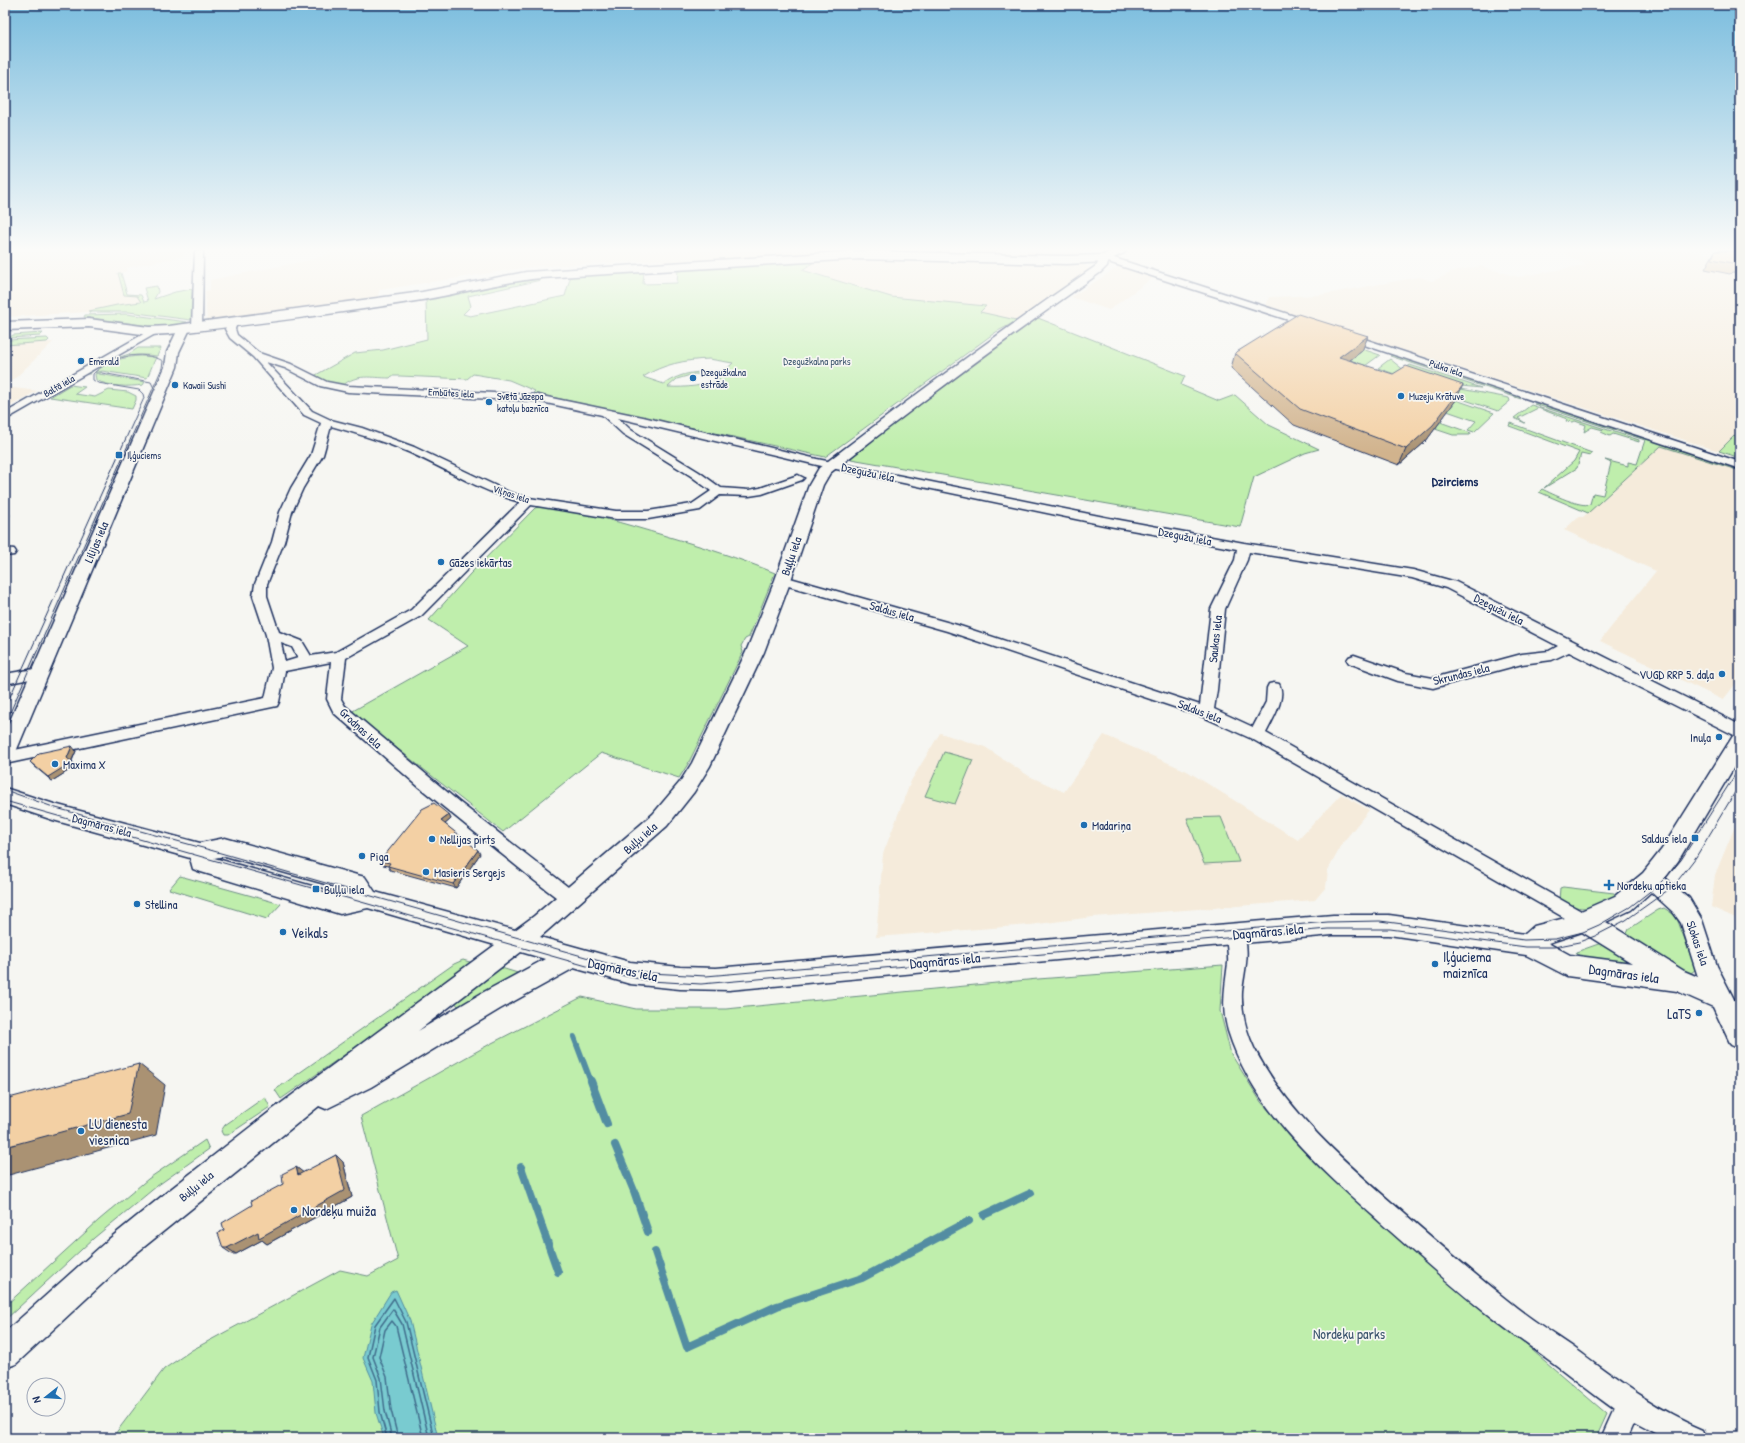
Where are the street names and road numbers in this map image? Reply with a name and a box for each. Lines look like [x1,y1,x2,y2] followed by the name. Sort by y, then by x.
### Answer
[1428,356,1465,380] street label: Pulka iela
[41,372,77,400] street label: Baltā iela
[428,385,474,401] street label: Embūtes iela
[840,458,896,486] street label: Dzegužu iela
[491,482,531,506] street label: Viļņas iela
[80,518,112,565] street label: Lilijas iela
[1157,523,1213,550] street label: Dzegužu iela
[776,534,806,578] street label: Buļļu iela
[1471,589,1527,629] street label: Dzegužu iela
[868,597,917,626] street label: Saldus iela
[1204,614,1226,663] street label: Saukas iela
[1431,659,1491,689] street label: Skrundas iela
[1176,695,1225,727] street label: Saldus iela
[336,704,386,752] street label: Grodņas iela
[70,809,134,841] street label: Dagmāras iela
[619,818,661,858] street label: Buļļu iela
[1232,918,1305,945] street label: Dagmāras iela
[1682,919,1714,968] street label: Slokas iela
[909,947,982,974] street label: Dagmāras iela
[586,952,660,987] street label: Dagmāras iela
[1587,959,1661,988] street label: Dagmāras iela
[175,1167,217,1205] street label: Buļļu iela

